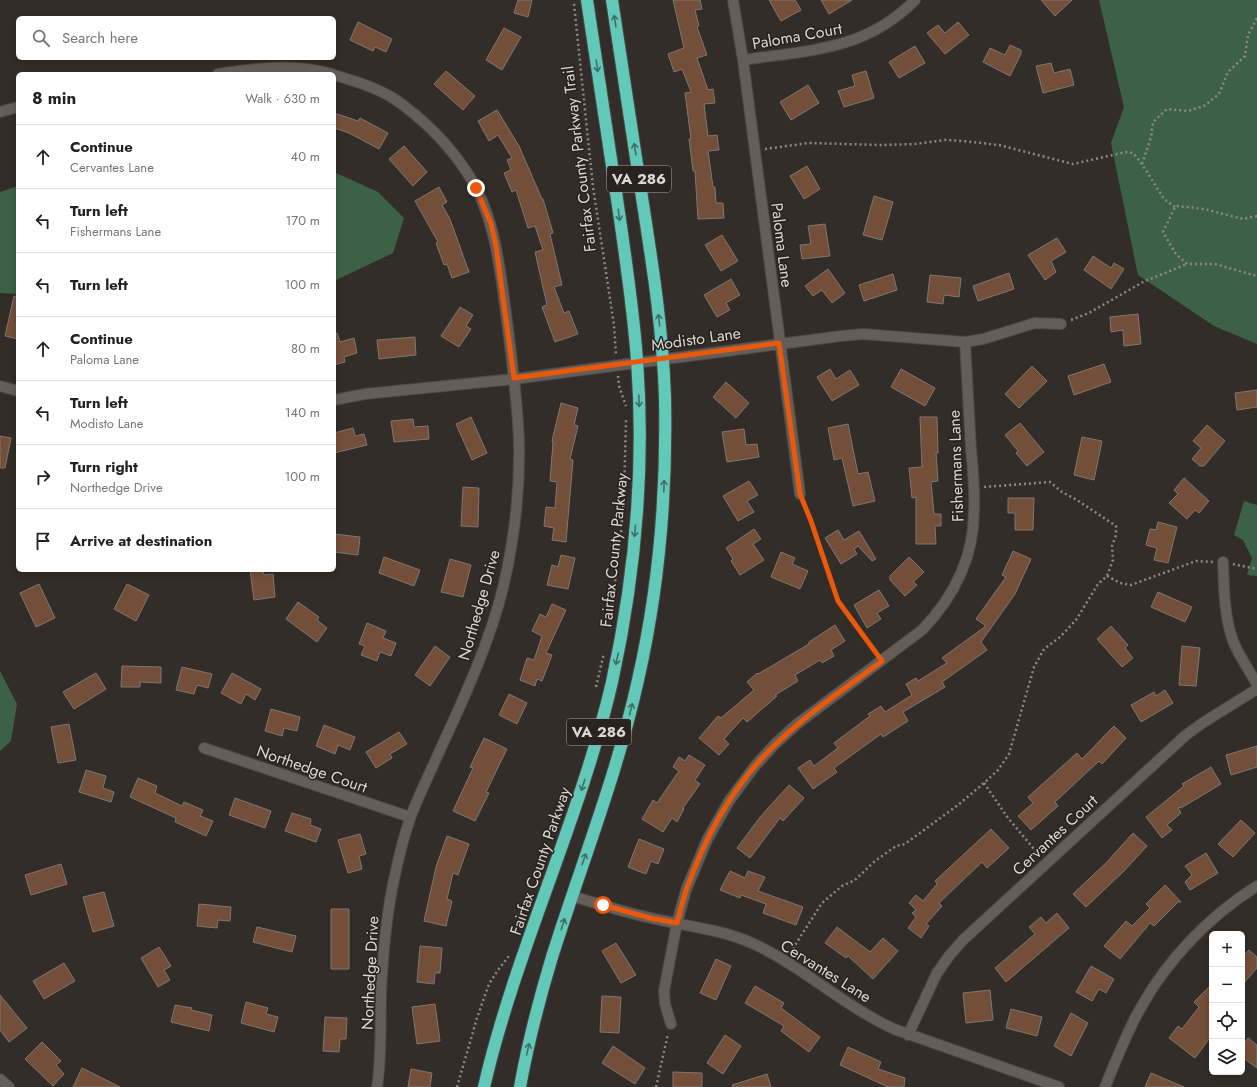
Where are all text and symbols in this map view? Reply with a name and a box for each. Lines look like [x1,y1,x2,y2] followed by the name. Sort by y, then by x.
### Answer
[611,15,619,28] one-way arrow
[16,16,336,60] search box
[750,17,844,55] street label: Paloma Court
[30,27,52,49] icon: search
[62,27,138,49] text: Search here
[593,59,601,72] one-way arrow
[556,65,602,253] street label: Fairfax County Parkway Trail
[32,86,76,110] text: 8 min
[245,89,320,108] text: Walk · 630 m
[70,136,133,158] text: Continue
[631,143,639,156] one-way arrow
[32,146,54,168] icon: ahead
[291,147,320,166] text: 40 m
[70,158,154,177] text: Cervantes Lane
[607,166,671,192] road number: VA 286
[467,179,485,197] route end
[70,200,128,222] text: Turn left
[765,201,799,289] street label: Paloma Lane
[615,208,623,221] one-way arrow
[32,210,54,232] icon: left
[285,211,320,230] text: 170 m
[70,222,161,241] text: Fishermans Lane
[32,274,54,296] icon: left
[70,274,128,296] text: Turn left
[285,275,320,294] text: 100 m
[655,314,662,327] one-way arrow
[650,321,742,357] street label: Modisto Lane
[70,328,133,350] text: Continue
[32,338,54,360] icon: ahead
[291,339,320,358] text: 80 m
[70,350,139,369] text: Paloma Lane
[70,392,128,414] text: Turn left
[635,394,643,407] one-way arrow
[32,402,54,424] icon: left
[285,403,320,422] text: 140 m
[943,410,969,522] street label: Fishermans Lane
[70,414,143,433] text: Modisto Lane
[70,456,138,478] text: Turn right
[32,466,54,488] icon: right
[285,467,320,486] text: 100 m
[594,471,634,628] street label: Fairfax County Parkway
[70,478,163,497] text: Northedge Drive
[660,480,667,493] one-way arrow
[631,524,639,537] one-way arrow
[32,530,54,552] icon: arrive
[70,530,212,552] text: Arrive at destination
[452,547,506,663] street label: Northedge Drive
[612,652,620,665] one-way arrow
[627,702,635,715] one-way arrow
[567,719,631,745] road number: VA 286
[254,739,371,799] street label: Northedge Court
[579,778,586,791] one-way arrow
[504,783,576,938] street label: Fairfax County Parkway
[1007,789,1103,881] street label: Cervantes Court
[581,853,588,866] one-way arrow
[594,896,612,914] route start
[356,915,384,1031] street label: Northedge Drive
[560,917,567,930] one-way arrow
[1209,931,1245,1075] map controls
[1209,931,1245,967] button: +
[776,934,876,1008] street label: Cervantes Lane
[1209,967,1245,1003] button: −
[1209,1003,1245,1039] button: locate
[1209,1039,1245,1075] button: layers
[525,1043,533,1056] one-way arrow

